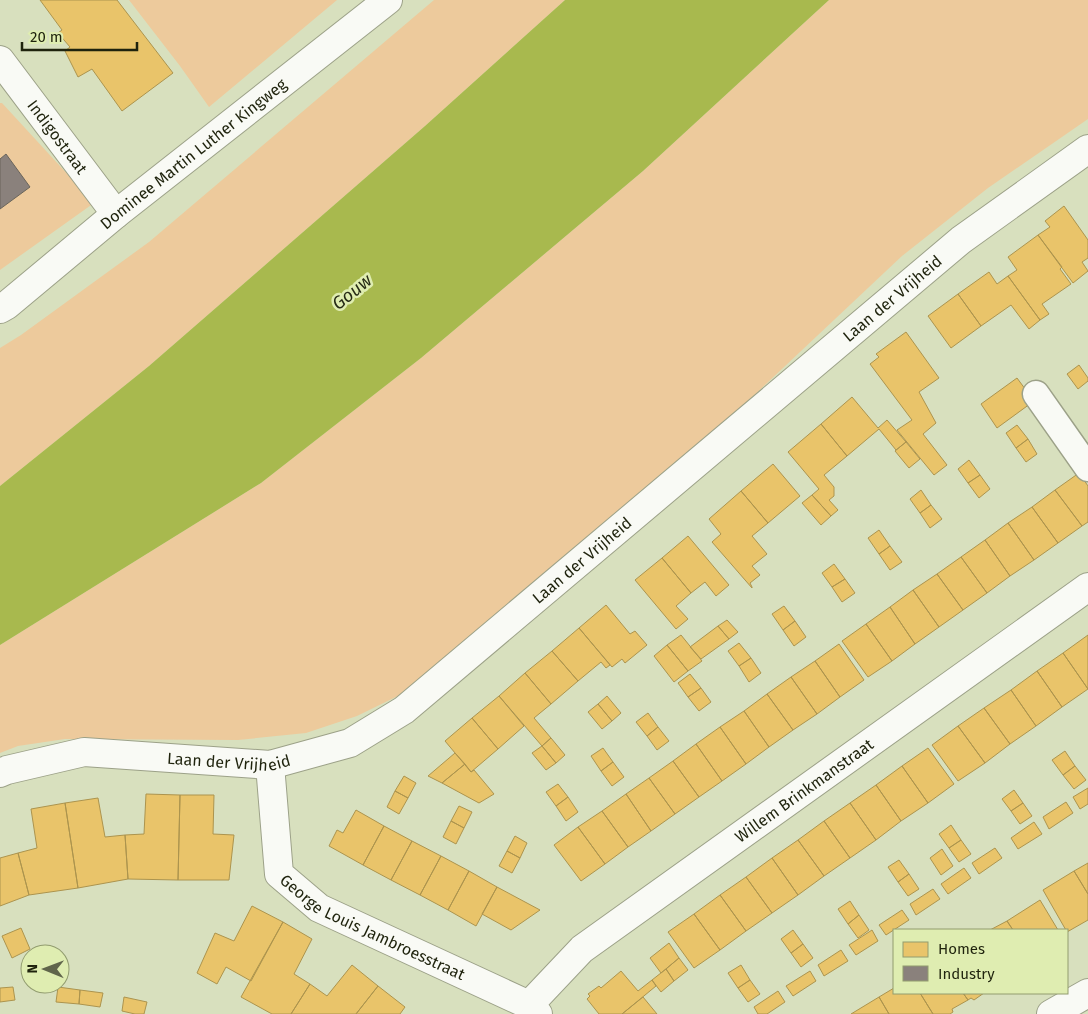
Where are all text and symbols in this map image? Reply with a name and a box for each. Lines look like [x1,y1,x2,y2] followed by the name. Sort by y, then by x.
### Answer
[22,20,138,52] scale bar
[30,28,63,46] text: 20 m
[96,74,291,233] street label: Dominee Martin Luther Kingweg
[23,96,91,178] street label: Indigostraat
[839,251,946,346] street label: Laan der Vrijheid
[328,269,377,315] water label: Gouw
[529,513,635,608] street label: Laan der Vrijheid
[731,735,877,847] street label: Willem Brinkmanstraat
[167,749,293,775] street label: Laan der Vrijheid
[276,870,468,984] street label: George Louis Jambroesstraat
[893,929,1068,994] legend
[938,940,985,958] text: Homes
[20,944,70,994] north arrow
[24,964,41,974] text: N
[938,965,995,983] text: Industry

